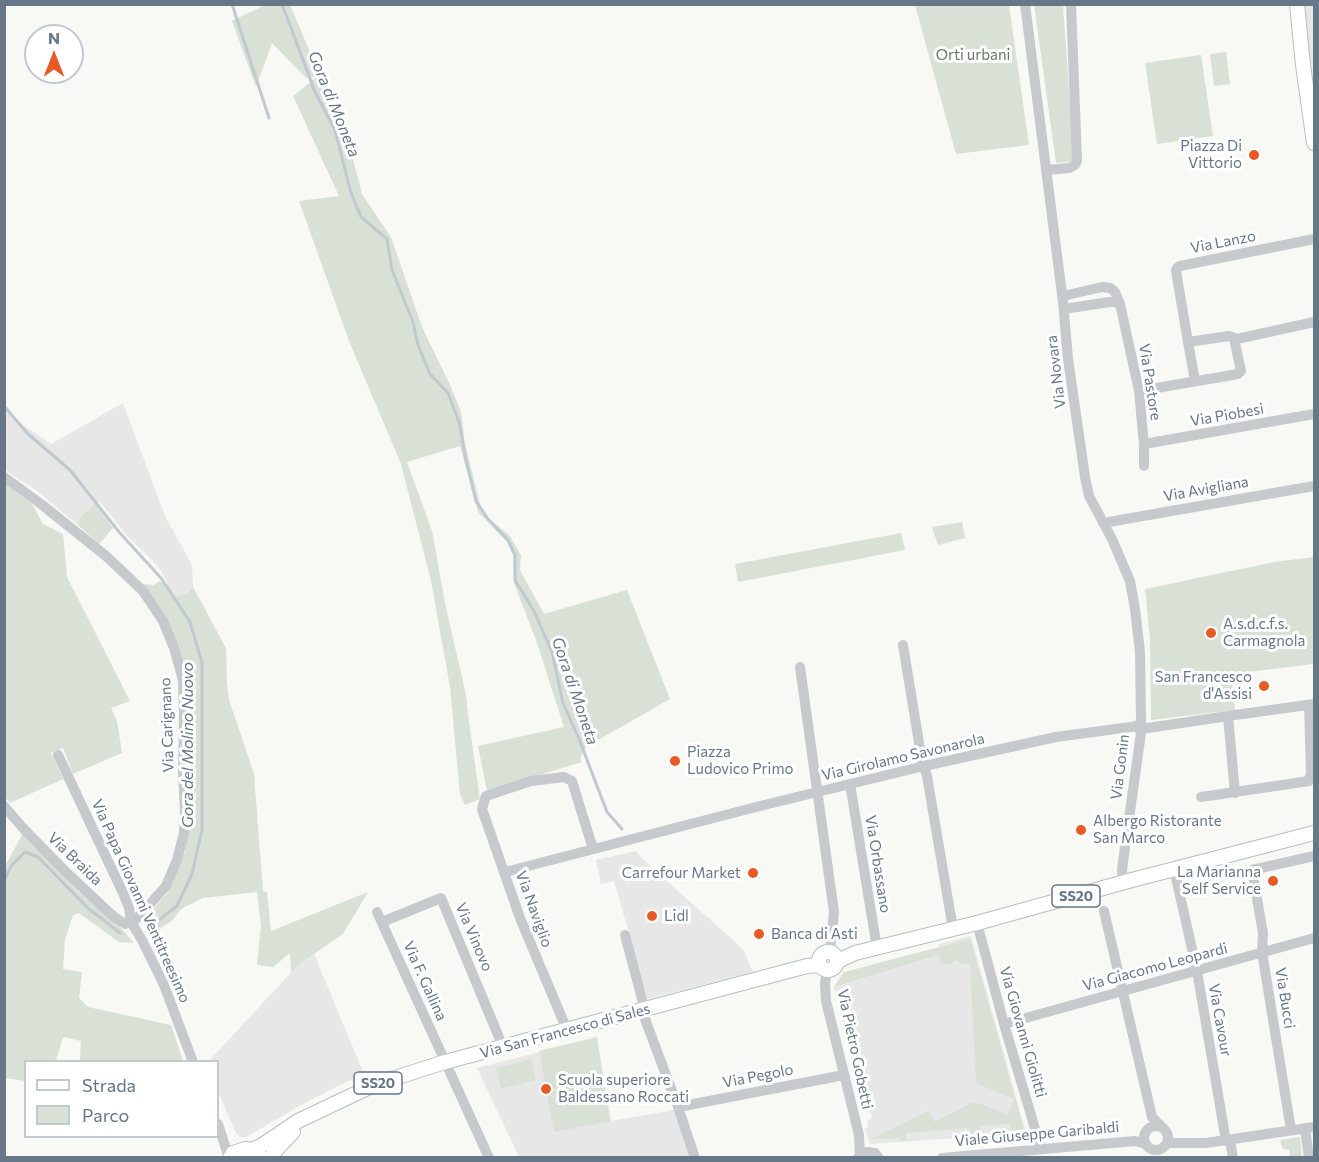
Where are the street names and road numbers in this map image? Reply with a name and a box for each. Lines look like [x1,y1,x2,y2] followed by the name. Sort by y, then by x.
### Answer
[1189,227,1257,257] street label: Via Lanzo
[1043,334,1069,410] street label: Via Novara
[1135,342,1165,422] street label: Via Pastore
[1189,400,1265,430] street label: Via Piobesi
[1162,473,1250,505] street label: Via Avigliana
[156,677,178,773] street label: Via Carignano
[820,729,986,785] street label: Via Girolamo Savonarola
[1107,733,1133,801] street label: Via Gonin
[88,796,194,1006] street label: Via Papa Giovanni Ventitreesimo
[861,814,895,914] street label: Via Orbassano
[44,829,106,889] street label: Via Braida
[512,868,556,950] street label: Via Naviglio
[1052,885,1100,907] road number: SS20
[452,900,496,974] street label: Via Vinovo
[399,938,451,1024] street label: Via F. Gallina
[1081,939,1229,995] street label: Via Giacomo Leopardi
[996,964,1050,1100] street label: Via Giovanni Giolitti
[1271,966,1299,1030] street label: Via Bucci
[1205,982,1235,1058] street label: Via Cavour
[833,987,877,1111] street label: Via Pietro Gobetti
[478,1000,652,1062] street label: Via San Francesco di Sales
[721,1060,795,1092] street label: Via Pegolo
[354,1072,402,1094] road number: SS20
[954,1118,1120,1150] street label: Viale Giuseppe Garibaldi

